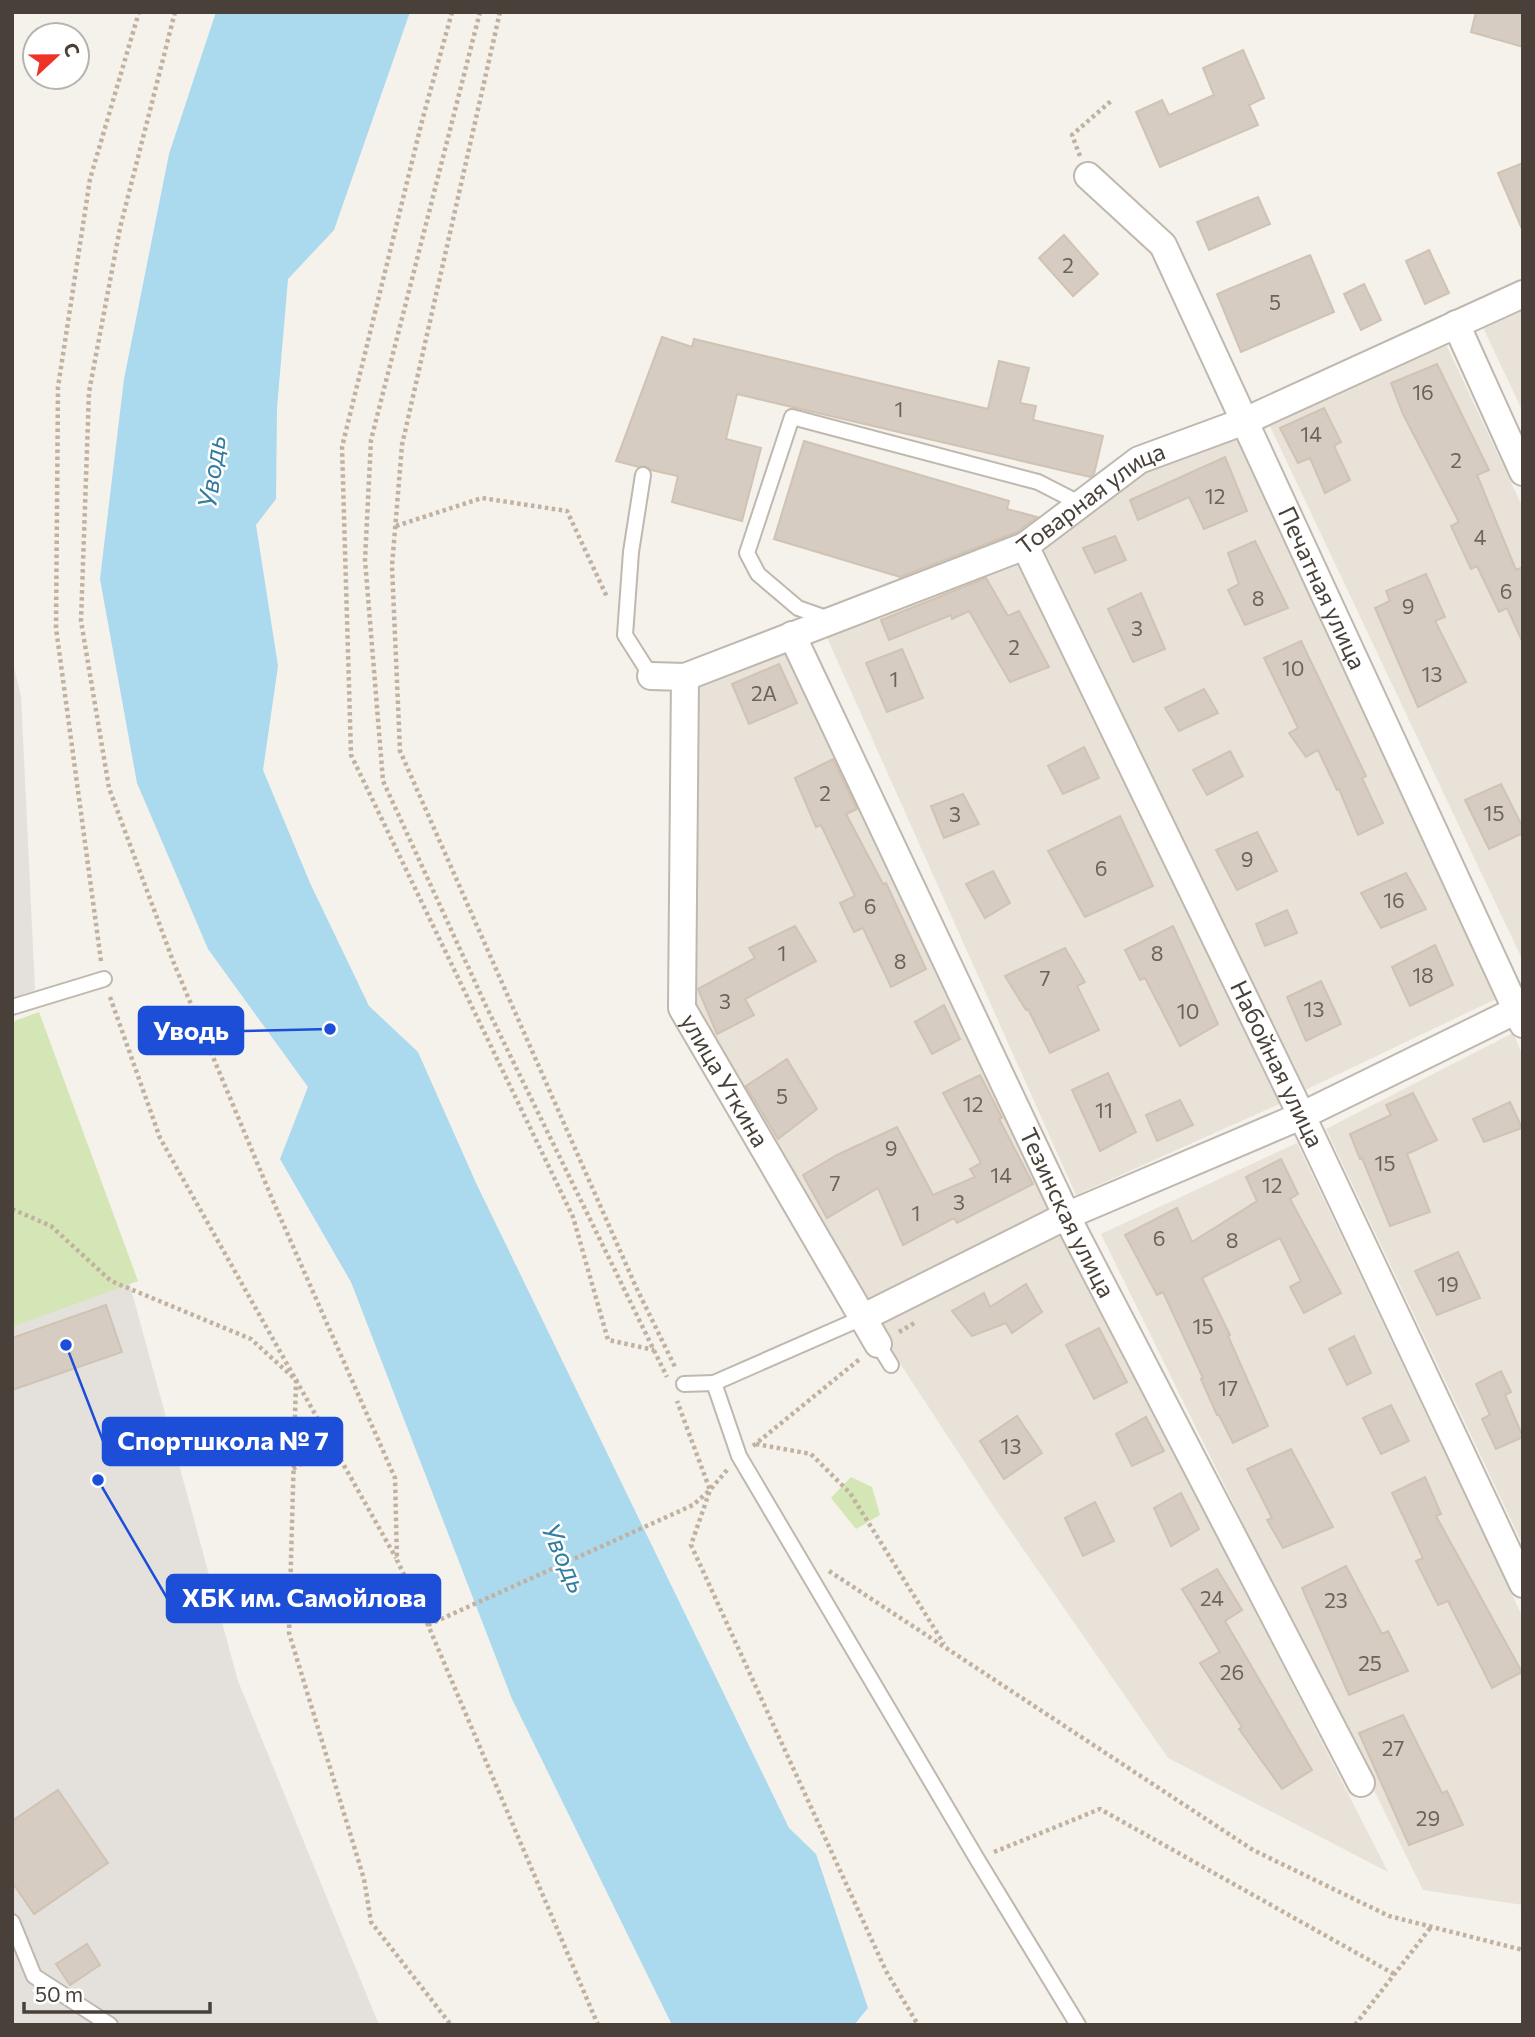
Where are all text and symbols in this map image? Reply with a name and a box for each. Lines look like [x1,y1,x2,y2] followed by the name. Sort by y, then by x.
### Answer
[21,21,91,91] north arrow
[59,39,85,60] text: С
[1062,252,1074,277] house number: 2
[1269,289,1281,314] house number: 5
[1412,379,1434,404] house number: 16
[895,396,903,421] house number: 1
[1300,421,1322,446] house number: 14
[190,433,231,510] water label: Уводь
[1010,436,1169,560] street label: Товарная улица
[1450,447,1462,472] house number: 2
[1205,483,1225,508] house number: 12
[1273,502,1373,674] street label: Печатная улица
[1474,524,1487,549] house number: 4
[1500,578,1512,603] house number: 6
[1252,585,1264,610] house number: 8
[1402,593,1414,618] house number: 9
[1131,615,1143,640] house number: 3
[1008,634,1020,659] house number: 2
[1282,655,1304,680] house number: 10
[1422,661,1442,686] house number: 13
[890,666,898,691] house number: 1
[751,680,777,705] house number: 2А
[819,780,831,805] house number: 2
[1483,800,1505,825] house number: 15
[949,801,961,826] house number: 3
[1241,846,1253,871] house number: 9
[1095,855,1107,880] house number: 6
[1383,887,1405,912] house number: 16
[864,893,876,918] house number: 6
[778,940,786,965] house number: 1
[1151,940,1163,965] house number: 8
[894,948,906,973] house number: 8
[1412,962,1434,987] house number: 18
[1039,965,1051,990] house number: 7
[1225,975,1331,1152] street label: Набойная улица
[719,988,731,1013] house number: 3
[1304,996,1324,1021] house number: 13
[1177,998,1199,1023] house number: 10
[139,1007,243,1054] callout: Уводь
[675,1008,776,1152] street label: улица Уткина
[153,1014,229,1045] text: Уводь
[776,1083,788,1108] house number: 5
[963,1091,983,1116] house number: 12
[1095,1097,1113,1122] house number: 11
[1014,1123,1122,1302] street label: Тезинская улица
[885,1135,897,1160] house number: 9
[1374,1150,1396,1175] house number: 15
[990,1162,1012,1187] house number: 14
[829,1170,841,1195] house number: 7
[1262,1172,1282,1197] house number: 12
[953,1189,965,1214] house number: 3
[912,1200,920,1225] house number: 1
[1153,1225,1165,1250] house number: 6
[1226,1227,1238,1252] house number: 8
[1437,1271,1459,1296] house number: 19
[1192,1313,1214,1338] house number: 15
[1218,1375,1238,1400] house number: 17
[103,1418,342,1465] callout: Спортшкола № 7
[117,1424,329,1455] text: Спортшкола № 7
[1001,1433,1021,1458] house number: 13
[536,1517,595,1597] water label: Уводь
[167,1575,440,1622] callout: ХБК им. Самойлова
[182,1581,426,1612] text: ХБК им. Самойлова
[1200,1585,1224,1610] house number: 24
[1324,1587,1348,1612] house number: 23
[1358,1650,1382,1675] house number: 25
[1220,1659,1244,1684] house number: 26
[1382,1735,1404,1760] house number: 27
[1416,1805,1440,1830] house number: 29
[24,1970,210,2014] scale bar
[35,1981,83,2006] text: 50 m

